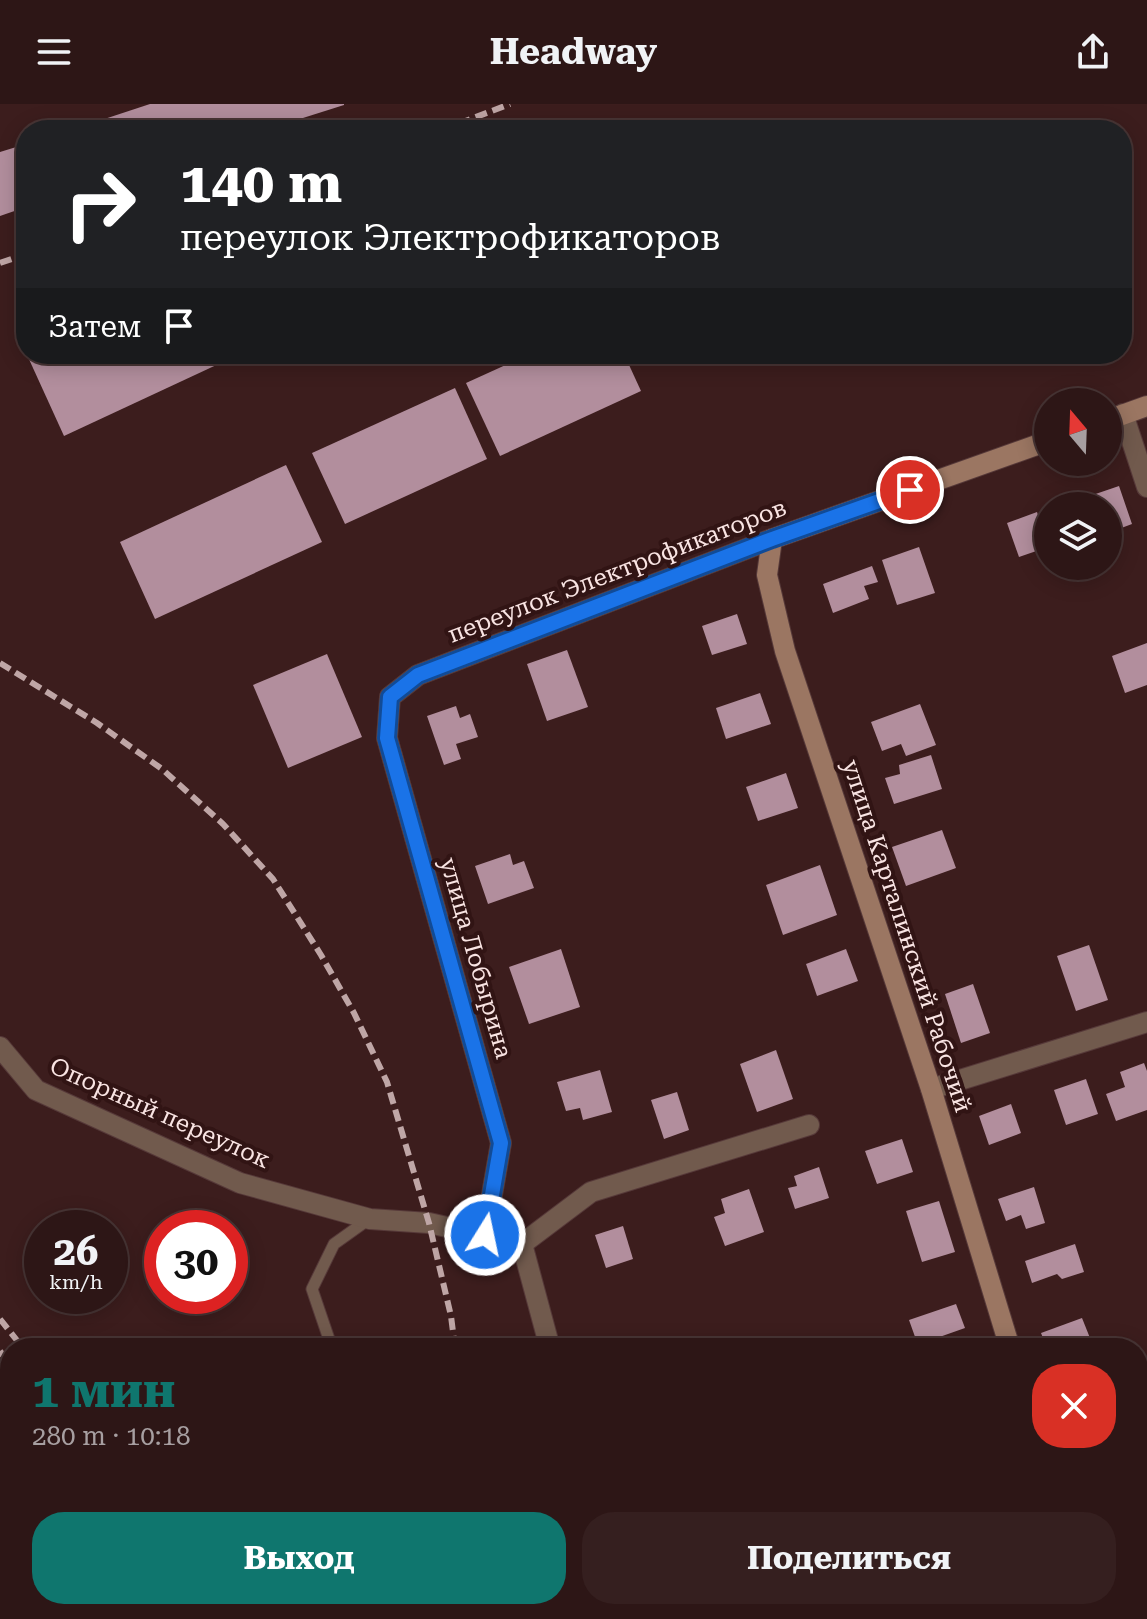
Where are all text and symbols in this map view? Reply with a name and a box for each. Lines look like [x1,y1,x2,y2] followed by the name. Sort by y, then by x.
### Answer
[32,30,76,74] icon: menu
[1071,30,1115,74] icon: share
[490,31,657,73] text: Headway
[180,150,342,216] text: 140 m
[48,152,152,256] icon: right
[180,217,721,259] text: переулок Электрофикаторов
[157,304,201,348] icon: arrive
[48,309,141,344] text: Затем
[1034,388,1122,476] north arrow
[1034,388,1122,580] map controls
[876,456,944,524] pin
[888,468,932,512] icon: arrive
[1034,492,1122,580] button: layers
[444,493,790,649] street label: переулок Электрофикаторов
[837,756,977,1116] street label: улица Карталинский Рабочий
[434,854,518,1062] street label: улица Лобырина
[46,1052,274,1174] street label: Опорный переулок
[443,1193,527,1277] position arrow
[144,1210,248,1314] speed limit sign: 30
[54,1228,98,1275] text: 26
[49,1270,103,1294] text: km/h
[32,1363,175,1419] text: 1 мин
[1032,1364,1116,1448] button: close
[32,1421,191,1451] text: 280 m · 10:18
[32,1512,566,1604] button: Выход
[582,1512,1116,1604] button: Поделиться

